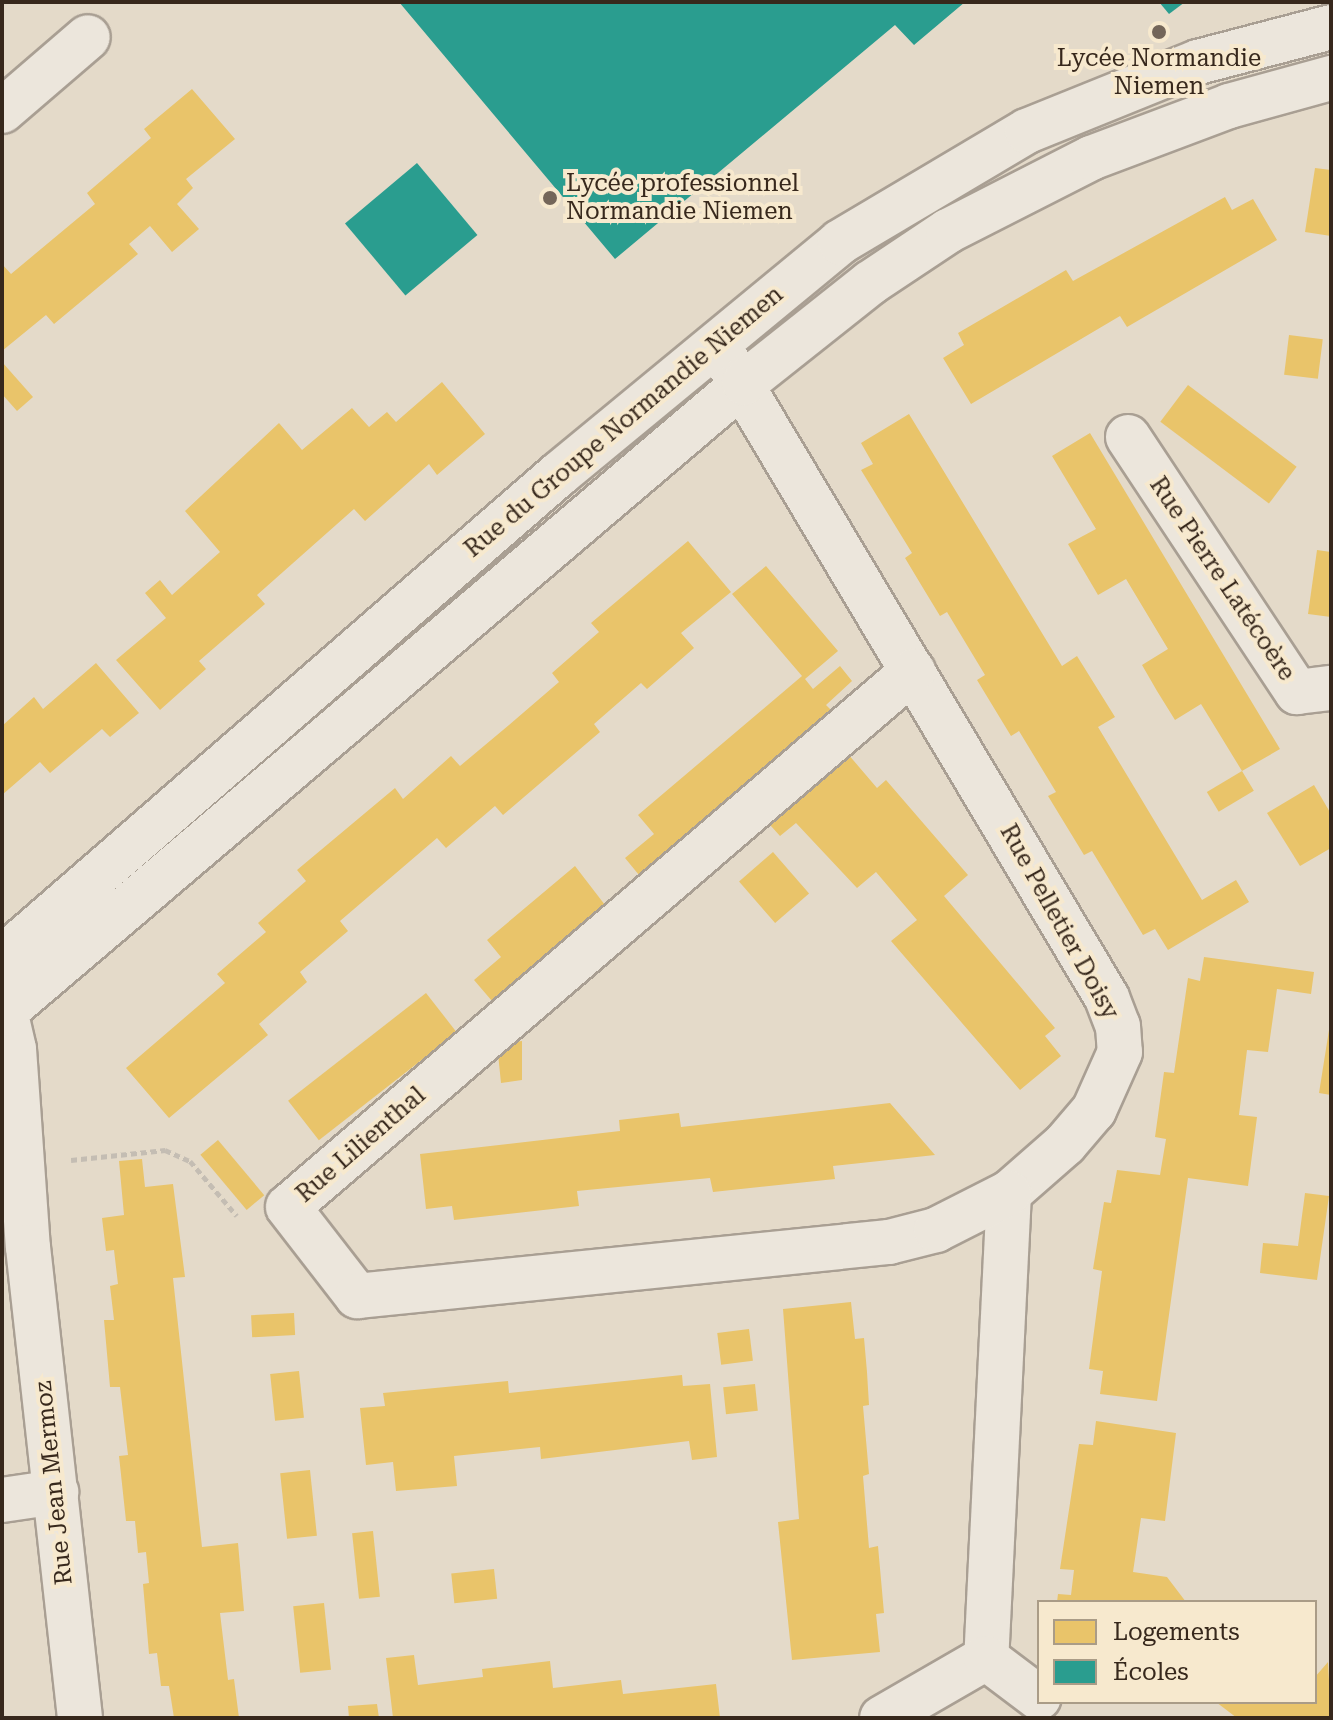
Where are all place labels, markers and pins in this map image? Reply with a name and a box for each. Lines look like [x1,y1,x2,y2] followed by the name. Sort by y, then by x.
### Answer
[1150,23,1168,41] marker: Lycée Normandie Niemen
[1057,45,1261,101] place label: Lycée Normandie Niemen
[566,170,799,226] place label: Lycée professionnel Normandie Niemen
[541,189,559,207] marker: Lycée professionnel Normandie Niemen

